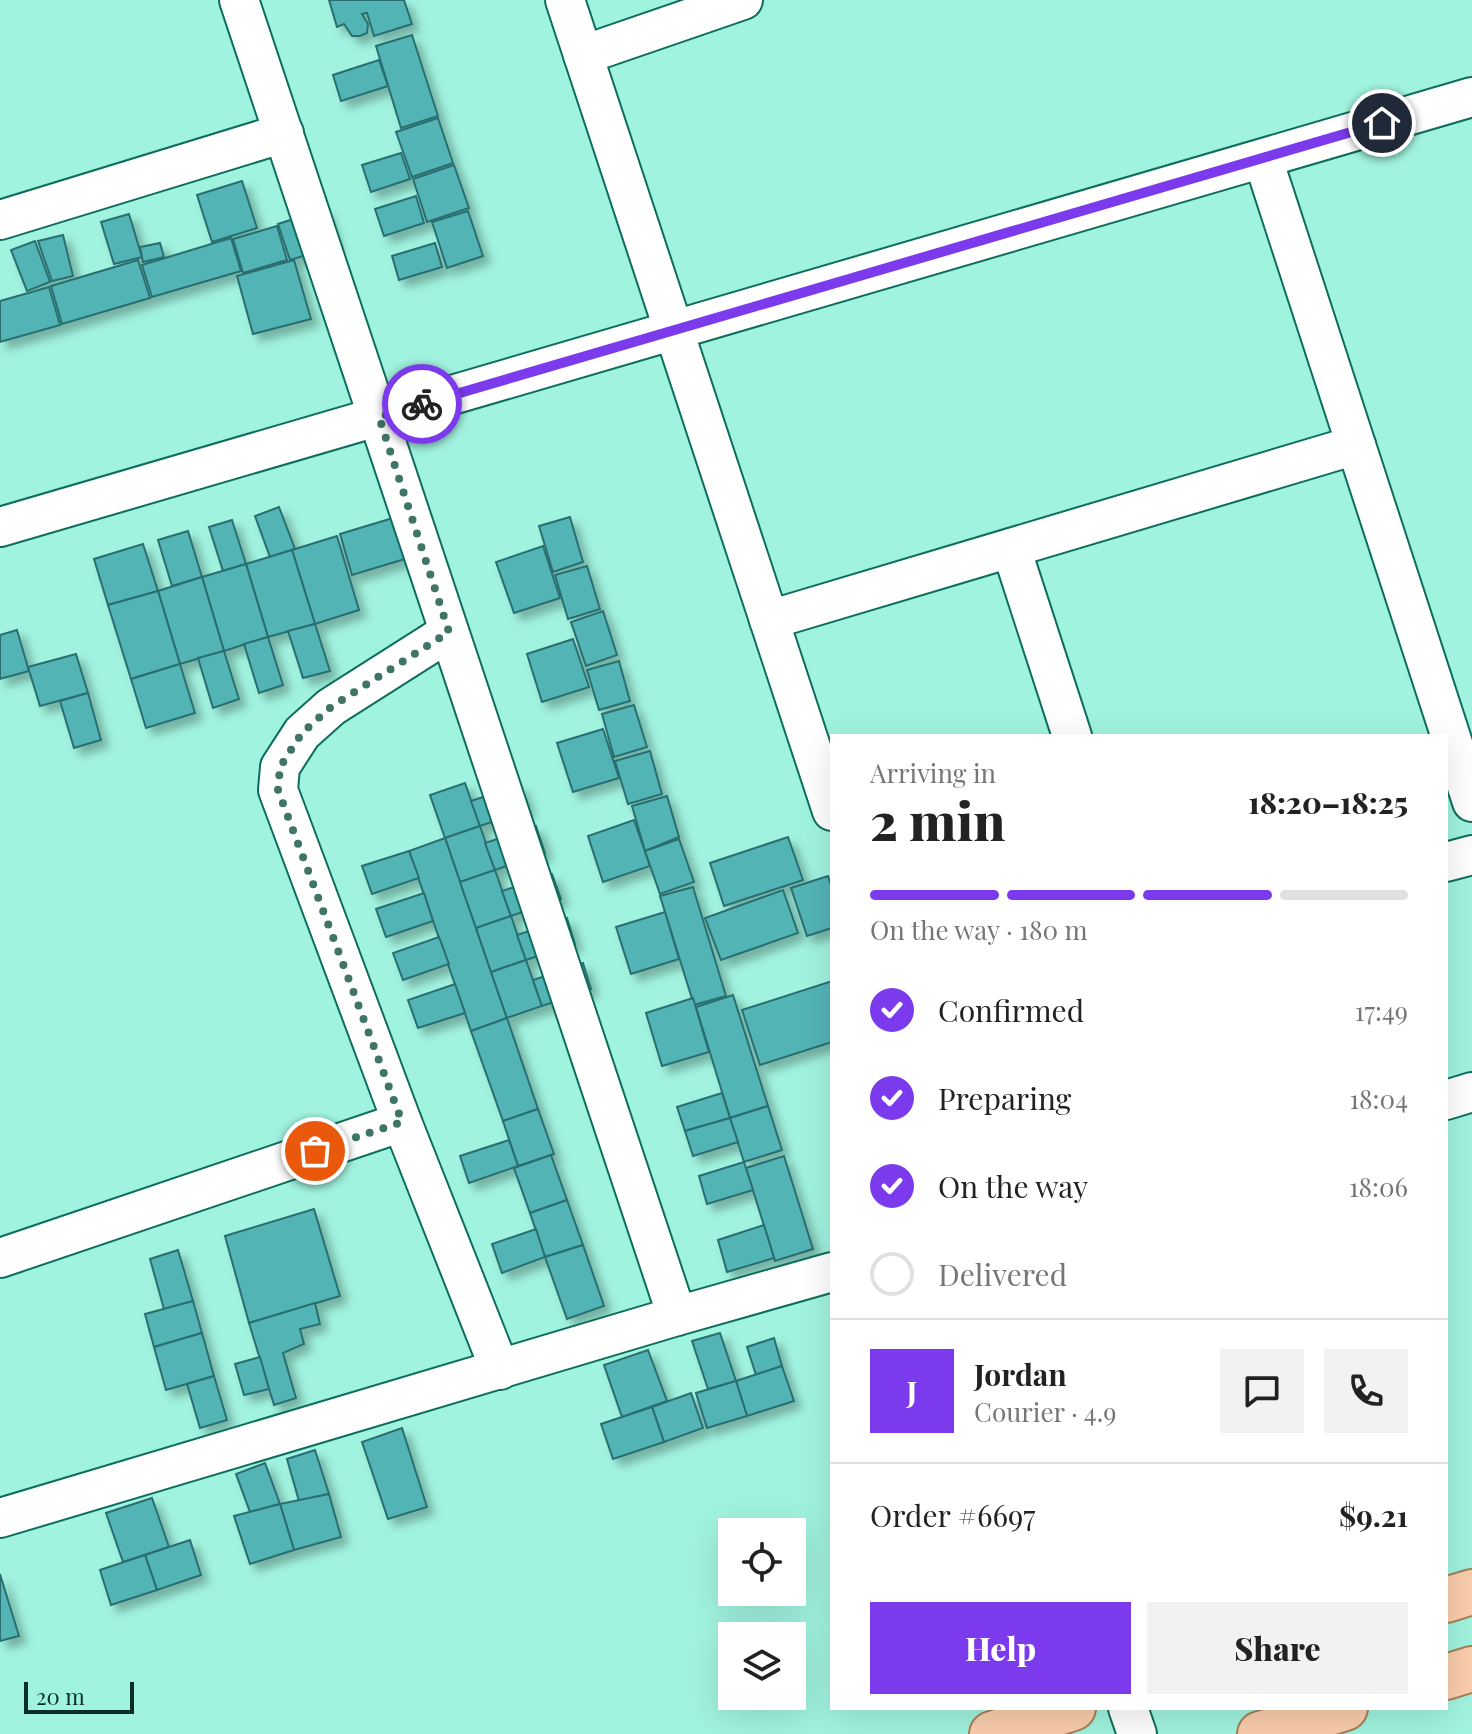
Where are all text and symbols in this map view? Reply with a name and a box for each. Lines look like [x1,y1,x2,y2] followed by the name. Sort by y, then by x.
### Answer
[1348,89,1416,157] pin
[1360,101,1404,145] icon: home
[382,364,462,444] courier
[400,382,444,426] icon: bike
[870,755,996,790] text: Arriving in
[1248,782,1408,822] text: 18:20–18:25
[870,785,1005,854] text: 2 min
[870,912,1088,947] text: On the way · 180 m
[870,988,914,1032] icon: check
[938,990,1084,1030] text: Confirmed
[1355,993,1408,1028] text: 17:49
[870,1076,914,1120] icon: check
[938,1078,1071,1118] text: Preparing
[1349,1081,1408,1116] text: 18:04
[281,1117,349,1185] pin
[293,1129,337,1173] icon: bag
[870,1164,914,1208] icon: check
[938,1166,1088,1206] text: On the way
[1349,1169,1408,1204] text: 18:06
[938,1254,1067,1294] text: Delivered
[1220,1349,1304,1433] button: chat
[1324,1349,1408,1433] button: phone
[974,1354,1067,1394] text: Jordan
[907,1371,917,1411] text: J
[974,1394,1116,1429] text: Courier · 4.9
[870,1495,1035,1535] text: Order #6697
[1339,1495,1408,1535] text: $9.21
[718,1518,806,1710] map controls
[718,1518,806,1606] button: locate
[870,1602,1131,1694] button: Help
[1147,1602,1408,1694] button: Share
[718,1622,806,1710] button: layers
[24,1678,134,1714] scale bar
[36,1681,85,1711] text: 20 m

